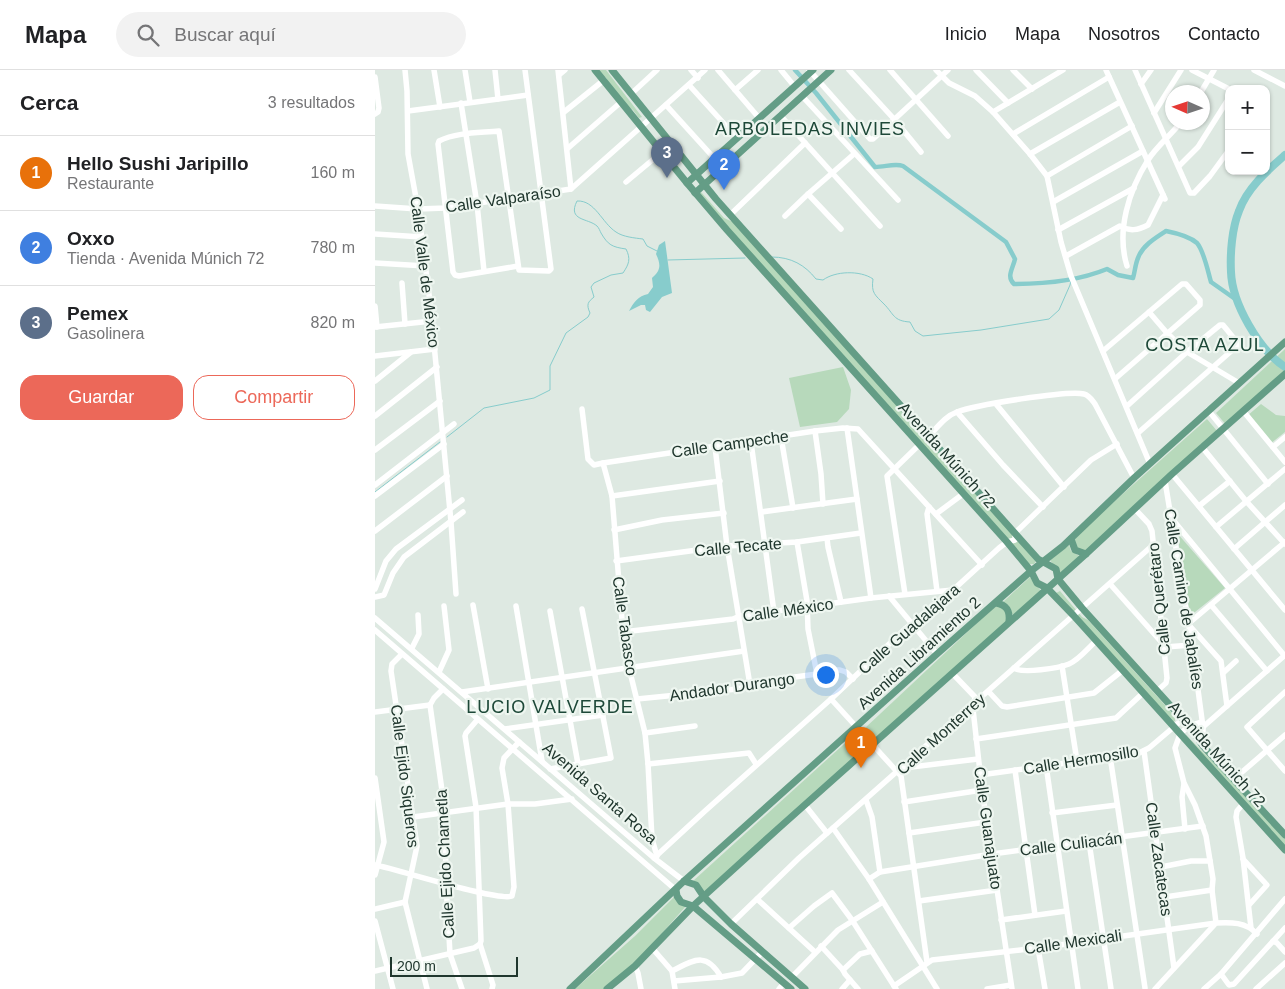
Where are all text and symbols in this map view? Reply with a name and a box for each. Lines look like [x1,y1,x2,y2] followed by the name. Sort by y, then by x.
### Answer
[116,12,466,57] search box
[25,21,86,48] text: Mapa
[134,21,162,49] icon: search
[174,24,276,45] text: Buscar aquí
[945,24,987,44] text: Inicio
[1015,24,1060,44] text: Mapa
[1088,24,1160,44] text: Nosotros
[1188,24,1260,44] text: Contacto
[1165,85,1210,130] north arrow
[1225,85,1270,175] map controls
[1225,85,1270,130] button: +
[20,91,78,114] text: Cerca
[268,94,355,111] text: 3 resultados
[715,119,905,139] district label: ARBOLEDAS INVIES
[1225,130,1270,175] button: −
[651,137,683,178] pin: 3
[708,149,740,190] pin: 2
[67,153,249,174] text: Hello Sushi Jaripillo
[32,164,40,181] text: 1
[311,164,355,181] text: 160 m
[67,175,154,192] text: Restaurante
[444,182,562,216] street label: Calle Valparaíso
[407,195,443,349] street label: Calle Valle de México
[67,228,115,249] text: Oxxo
[32,239,40,256] text: 2
[311,239,355,256] text: 780 m
[67,250,264,267] text: Tienda · Avenida Múnich 72
[67,303,128,324] text: Pemex
[32,314,40,331] text: 3
[311,314,355,331] text: 820 m
[67,325,144,342] text: Gasolinera
[1145,335,1265,355] district label: COSTA AZUL
[20,375,183,420] button: Guardar
[193,375,355,420] button: Compartir
[895,399,999,511] street label: Avenida Múnich 72
[670,427,790,461] street label: Calle Campeche
[1161,508,1207,690] street label: Calle Camino de Jabalíes
[694,535,783,559] street label: Calle Tecate
[1145,542,1173,656] street label: Calle Querétaro
[610,575,640,677] street label: Calle Tabasco
[855,581,963,677] street label: Calle Guadalajara
[854,593,984,712] street label: Avenida Libramiento 2
[741,595,835,625] street label: Calle México
[813,662,839,688] your location
[668,670,796,704] street label: Andador Durango
[893,690,989,778] street label: Calle Monterrey
[466,697,634,717] district label: LUCIO VALVERDE
[1165,698,1269,810] street label: Avenida Múnich 72
[388,703,422,849] street label: Calle Ejido Siqueros
[845,727,877,768] pin: 1
[539,739,661,847] street label: Avenida Santa Rosa
[1022,742,1140,778] street label: Calle Hermosillo
[971,766,1005,891] street label: Calle Guanajuato
[433,789,457,939] street label: Calle Ejido Chametla
[1143,801,1175,917] street label: Calle Zacatecas
[1019,829,1123,859] street label: Calle Culiacán
[1023,927,1123,957] street label: Calle Mexicali
[390,954,517,977] scale bar
[397,958,436,974] text: 200 m

